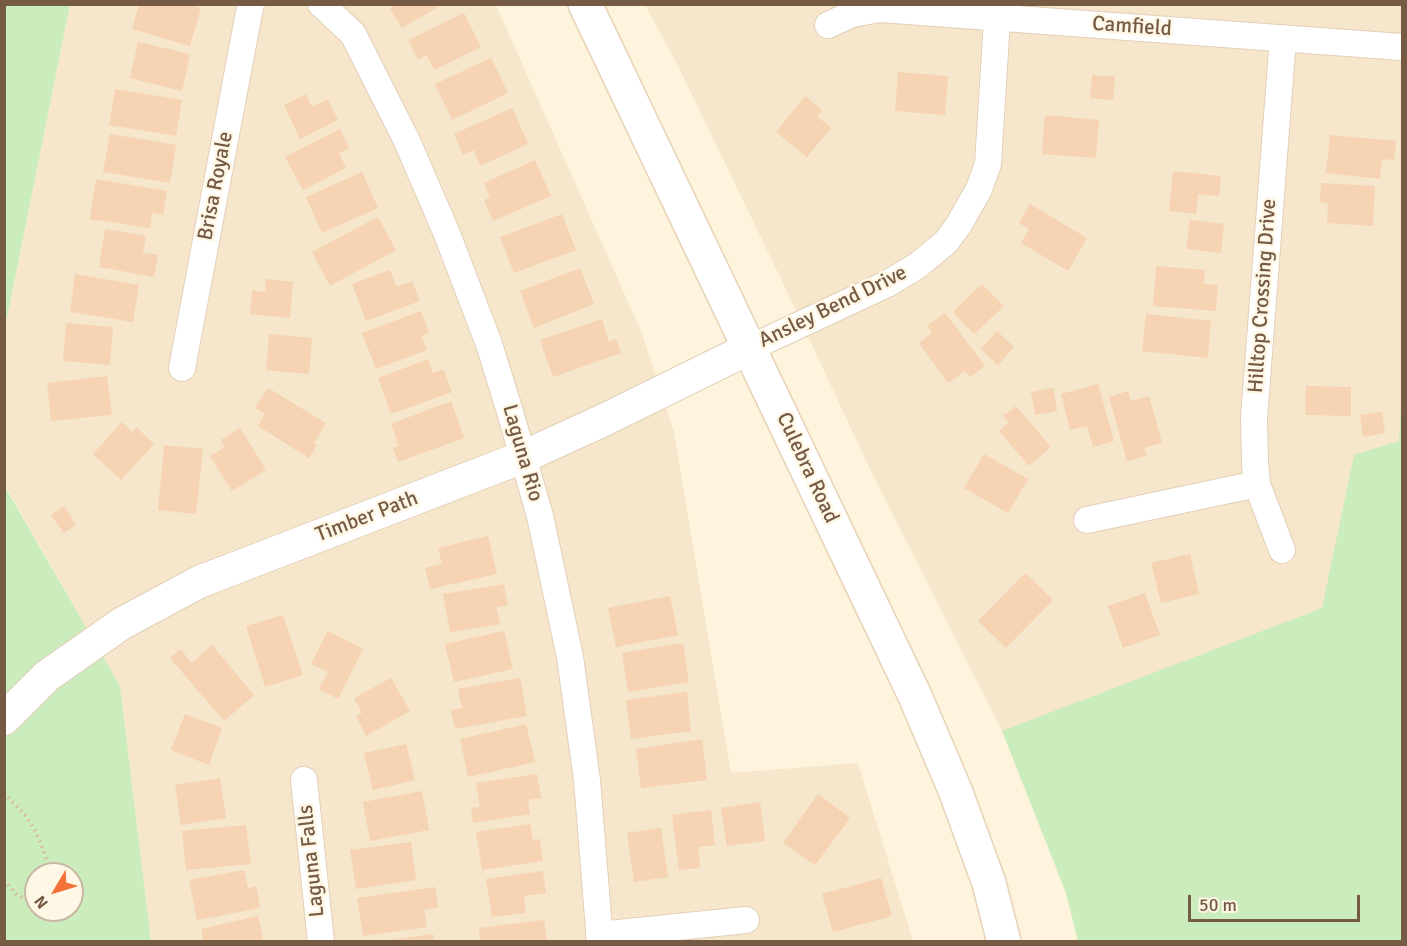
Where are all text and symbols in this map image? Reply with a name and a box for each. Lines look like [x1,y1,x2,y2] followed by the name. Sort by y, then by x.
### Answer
[1091,12,1173,42] street label: Camfield
[193,129,239,243] street label: Brisa Royale
[1244,198,1282,394] street label: Hilltop Crossing Drive
[755,260,911,354] street label: Ansley Bend Drive
[496,402,548,504] street label: Laguna Rio
[770,409,844,527] street label: Culebra Road
[312,486,422,548] street label: Timber Path
[294,804,330,918] street label: Laguna Falls
[24,862,84,922] north arrow
[1191,883,1364,921] scale bar
[30,891,53,912] text: N
[1199,894,1237,916] text: 50 m

